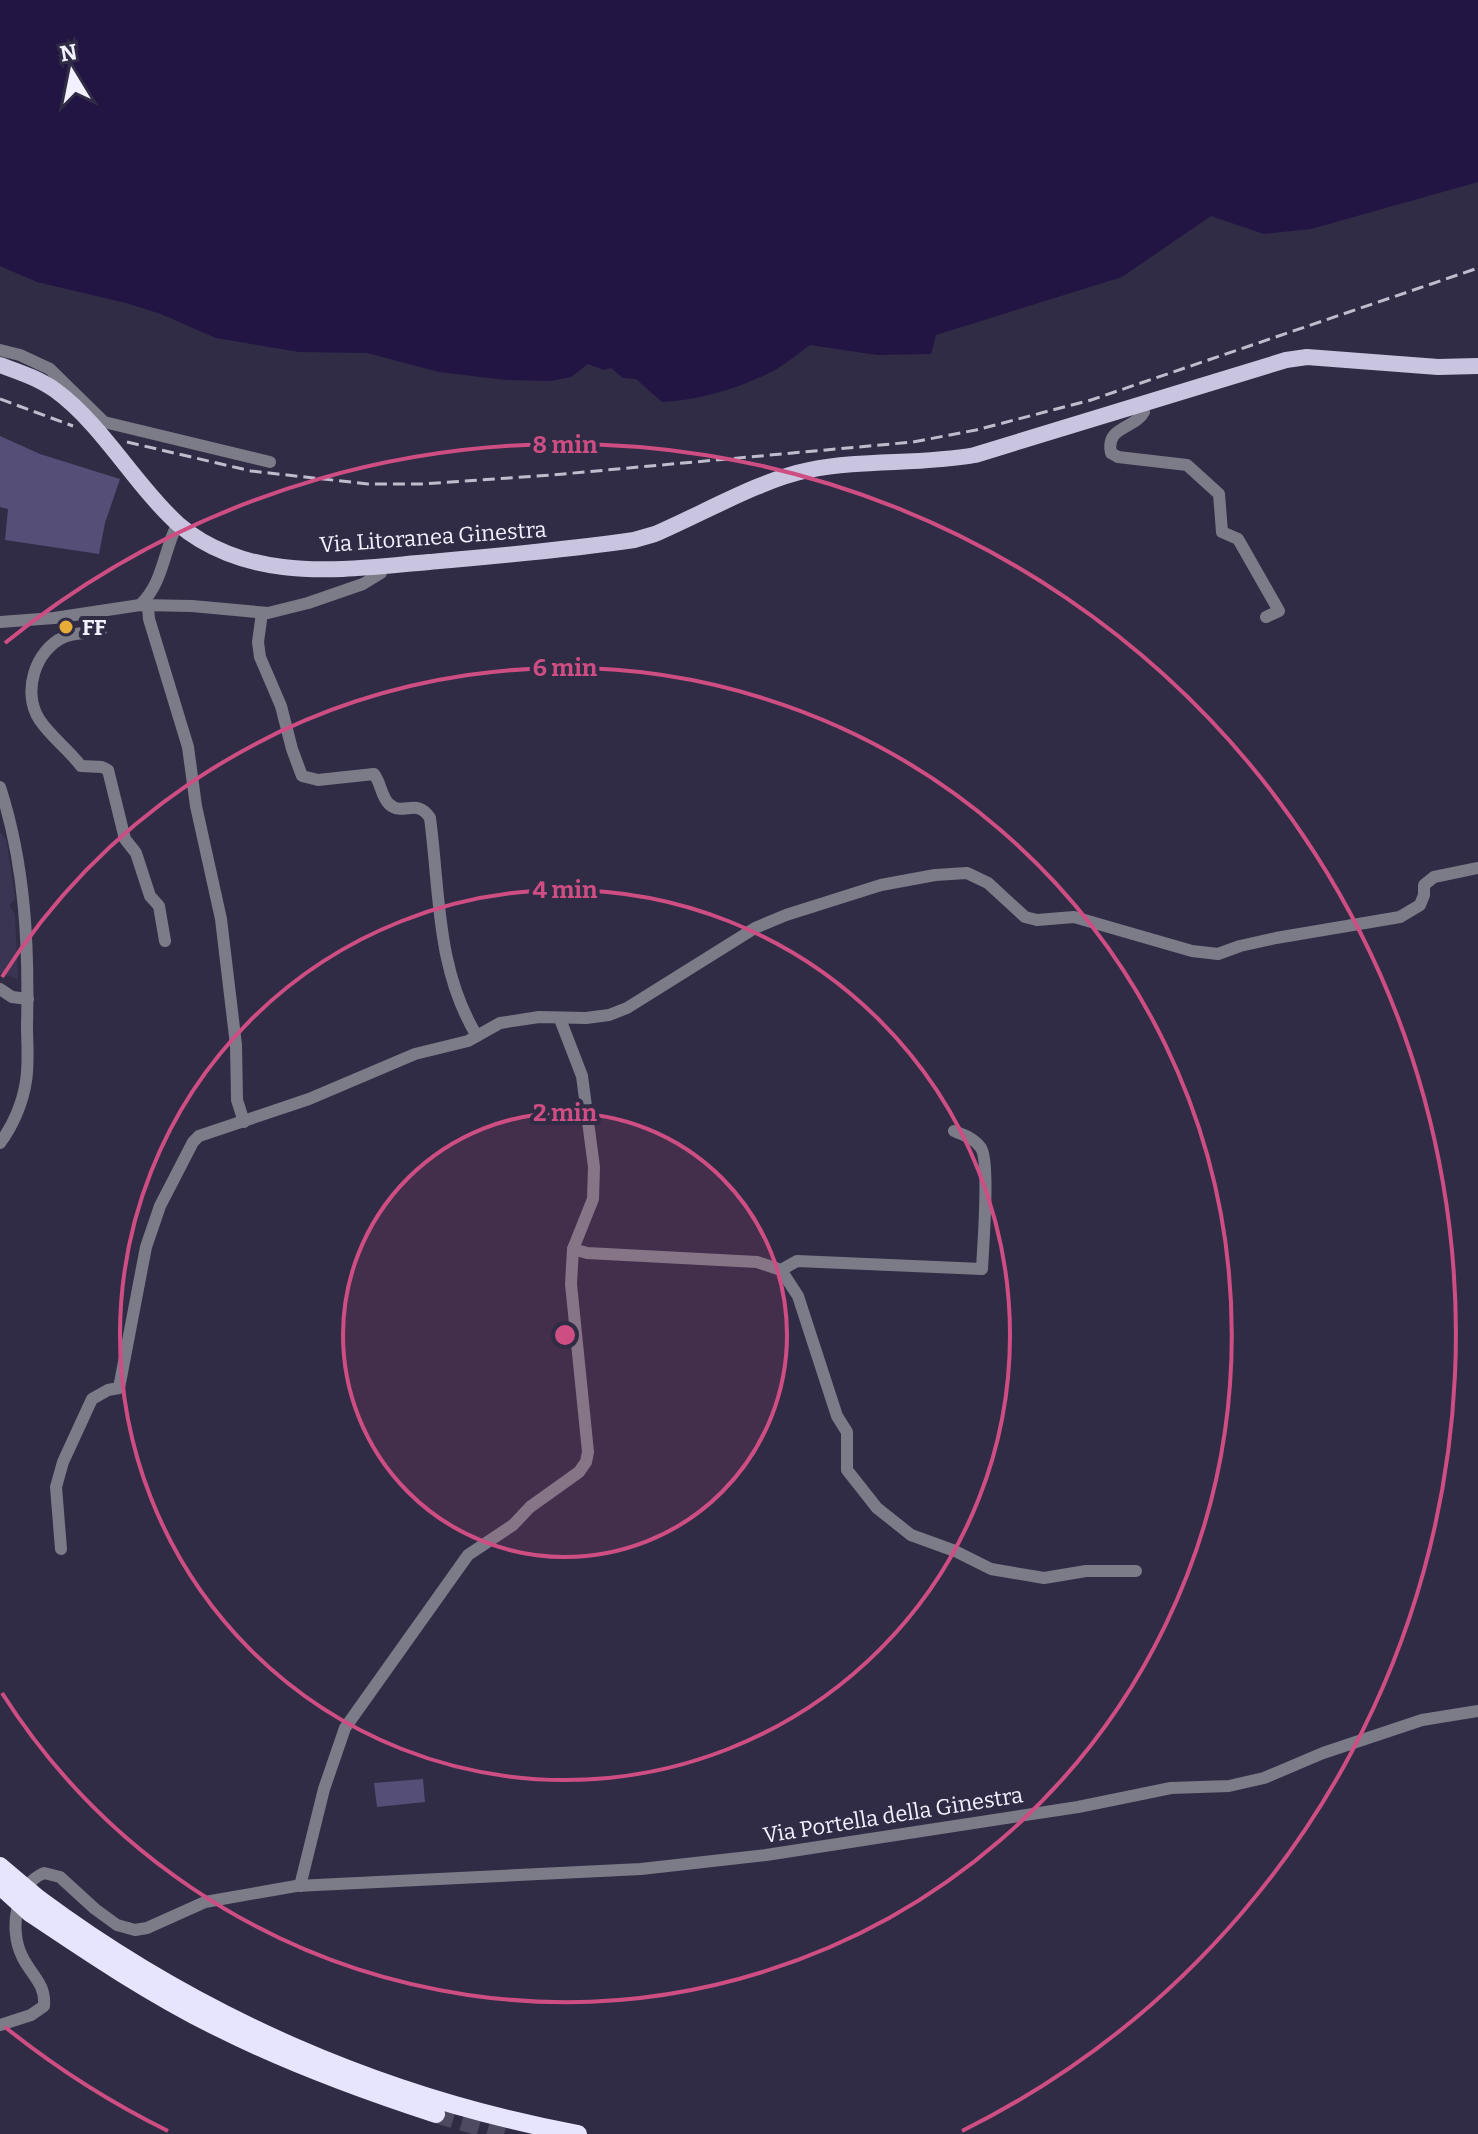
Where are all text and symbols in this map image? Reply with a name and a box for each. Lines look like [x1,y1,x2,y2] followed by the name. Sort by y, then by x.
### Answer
[32,32,112,112] north arrow
[58,38,79,68] text: N
[533,431,598,459] text: 8 min
[319,516,547,558] street label: Via Litoranea Ginestra
[82,614,106,641] place label: FF
[57,618,75,636] marker: FF
[533,654,598,682] text: 6 min
[533,876,598,904] text: 4 min
[533,1099,597,1127] text: 2 min
[551,1321,579,1349] centre of rings
[761,1781,1025,1849] street label: Via Portella della Ginestra

